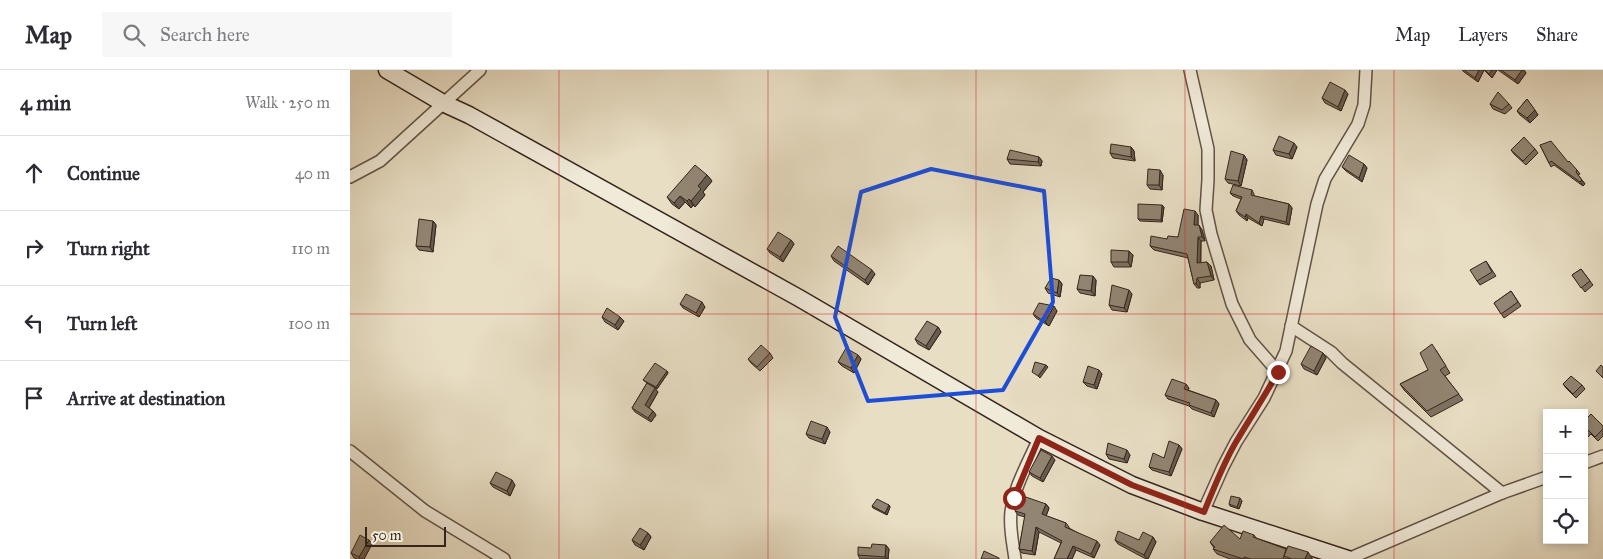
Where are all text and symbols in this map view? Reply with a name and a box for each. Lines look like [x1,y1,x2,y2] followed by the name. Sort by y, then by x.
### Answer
[102,12,452,57] search box
[25,20,72,50] text: Map
[120,21,148,49] icon: search
[160,23,250,46] text: Search here
[1395,24,1430,46] text: Map
[1458,24,1508,46] text: Layers
[1536,24,1578,46] text: Share
[20,90,71,116] text: 4 min
[245,93,330,112] text: Walk · 250 m
[20,159,48,187] icon: ahead
[67,162,140,185] text: Continue
[295,164,330,183] text: 40 m
[20,234,48,262] icon: right
[67,237,150,260] text: Turn right
[291,239,330,258] text: 110 m
[20,309,48,337] icon: left
[67,312,137,335] text: Turn left
[288,314,330,333] text: 100 m
[1267,361,1290,384] route end
[20,384,48,412] icon: arrive
[67,387,225,410] text: Arrive at destination
[1543,409,1588,544] map controls
[1543,409,1588,454] button: +
[1543,454,1588,499] button: −
[1003,487,1026,510] route start
[1543,499,1588,544] button: locate
[365,524,446,547] scale bar
[372,527,401,544] text: 50 m

